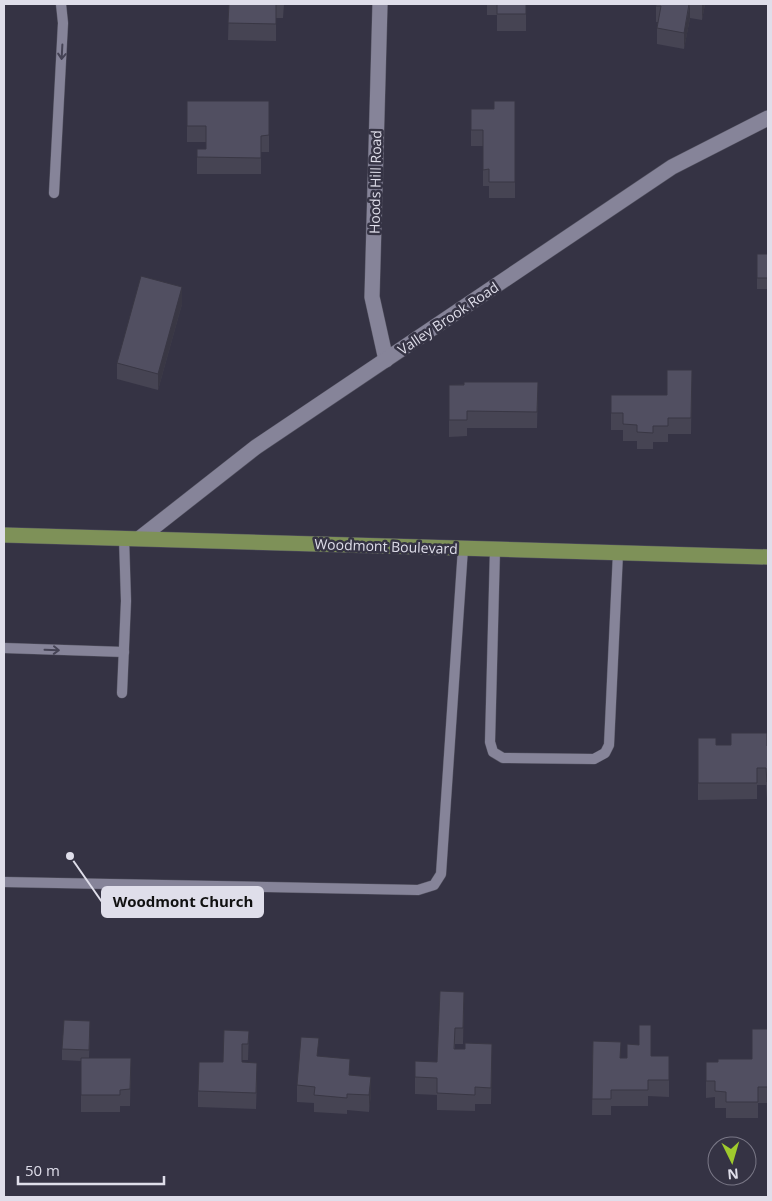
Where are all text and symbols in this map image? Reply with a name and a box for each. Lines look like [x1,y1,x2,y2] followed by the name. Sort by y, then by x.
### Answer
[57,44,66,60] one-way arrow
[365,130,385,234] street label: Hoods Hill Road
[394,277,502,359] street label: Valley Brook Road
[314,534,458,558] street label: Woodmont Boulevard
[44,645,60,654] one-way arrow
[102,887,263,917] callout: Woodmont Church
[113,891,253,911] text: Woodmont Church
[707,1136,757,1186] north arrow
[18,1154,164,1186] scale bar
[25,1160,60,1180] text: 50 m
[727,1164,740,1184] text: N

